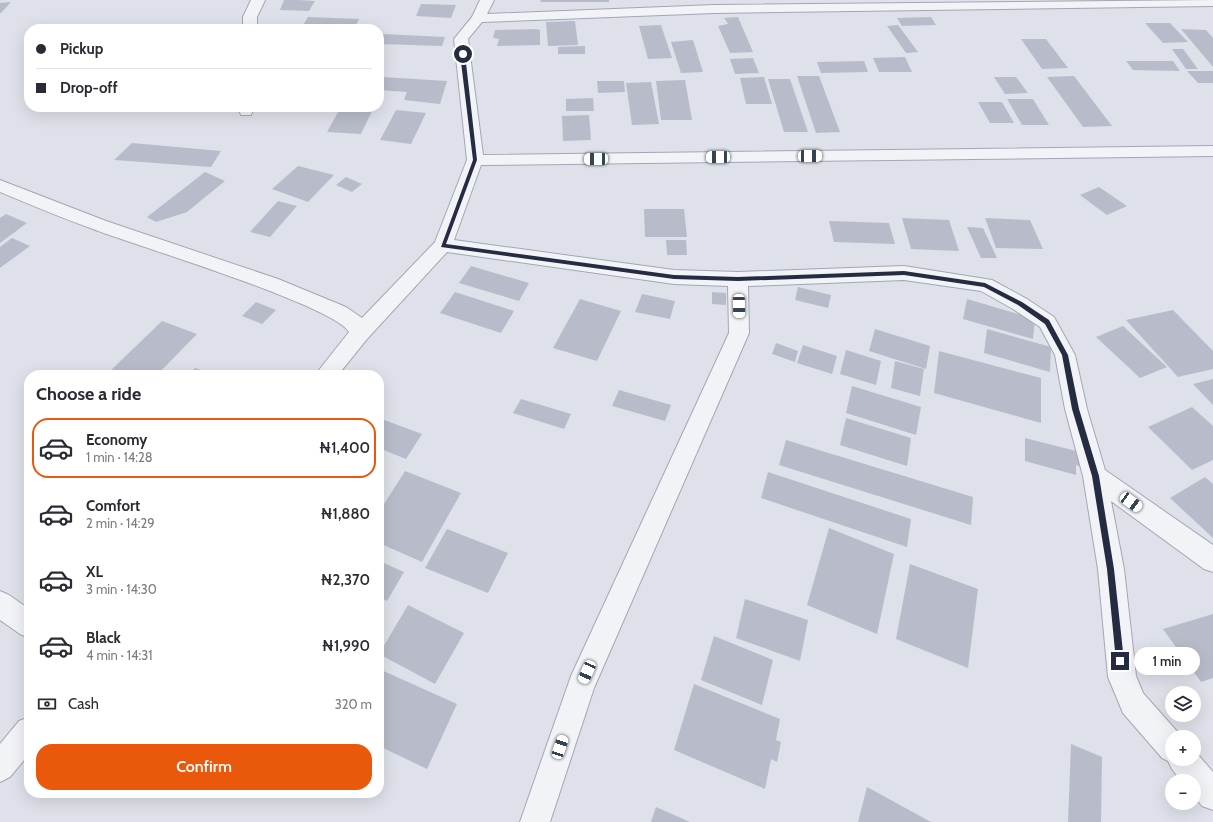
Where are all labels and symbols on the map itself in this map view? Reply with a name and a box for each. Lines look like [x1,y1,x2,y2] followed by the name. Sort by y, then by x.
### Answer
[454,45,472,63] route start
[798,150,822,162] car
[706,151,730,163] car
[584,153,608,165] car
[733,294,745,318] car
[1118,490,1144,514] car
[1134,647,1200,675] callout: 1 min
[1111,652,1129,670] route end
[577,659,597,685] car
[550,734,570,760] car

